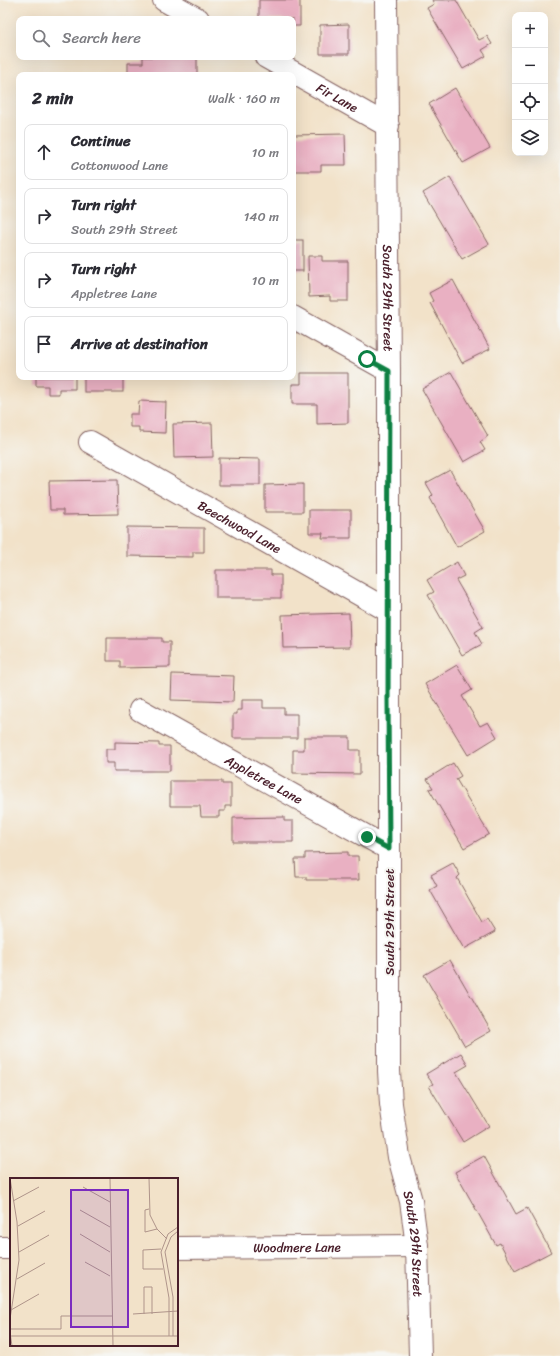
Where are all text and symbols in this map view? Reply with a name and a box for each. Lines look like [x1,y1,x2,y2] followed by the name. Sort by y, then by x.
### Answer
[512,12,548,156] map controls
[512,12,548,48] button: +
[16,16,296,60] search box
[62,25,141,51] text: Search here
[30,27,52,49] icon: search
[512,48,548,84] button: −
[312,77,362,119] street label: Fir Lane
[32,83,73,113] text: 2 min
[512,84,548,120] button: locate
[208,87,280,110] text: Walk · 160 m
[512,120,548,156] button: layers
[71,128,131,154] text: Continue
[33,141,55,163] icon: ahead
[252,141,279,164] text: 10 m
[71,154,168,177] text: Cottonwood Lane
[71,192,136,218] text: Turn right
[33,205,55,227] icon: right
[244,205,279,228] text: 140 m
[71,218,178,241] text: South 29th Street
[376,244,400,352] street label: South 29th Street
[71,256,136,282] text: Turn right
[33,269,55,291] icon: right
[252,269,279,292] text: 10 m
[71,282,157,305] text: Appletree Lane
[71,331,208,357] text: Arrive at destination
[33,333,55,355] icon: arrive
[358,350,376,368] route start
[193,494,286,560] street label: Beechwood Lane
[220,748,307,811] street label: Appletree Lane
[358,828,376,846] route end
[378,868,401,975] street label: South 29th Street
[10,1178,178,1346] inset map
[397,1188,429,1297] street label: South 29th Street
[253,1236,341,1259] street label: Woodmere Lane

